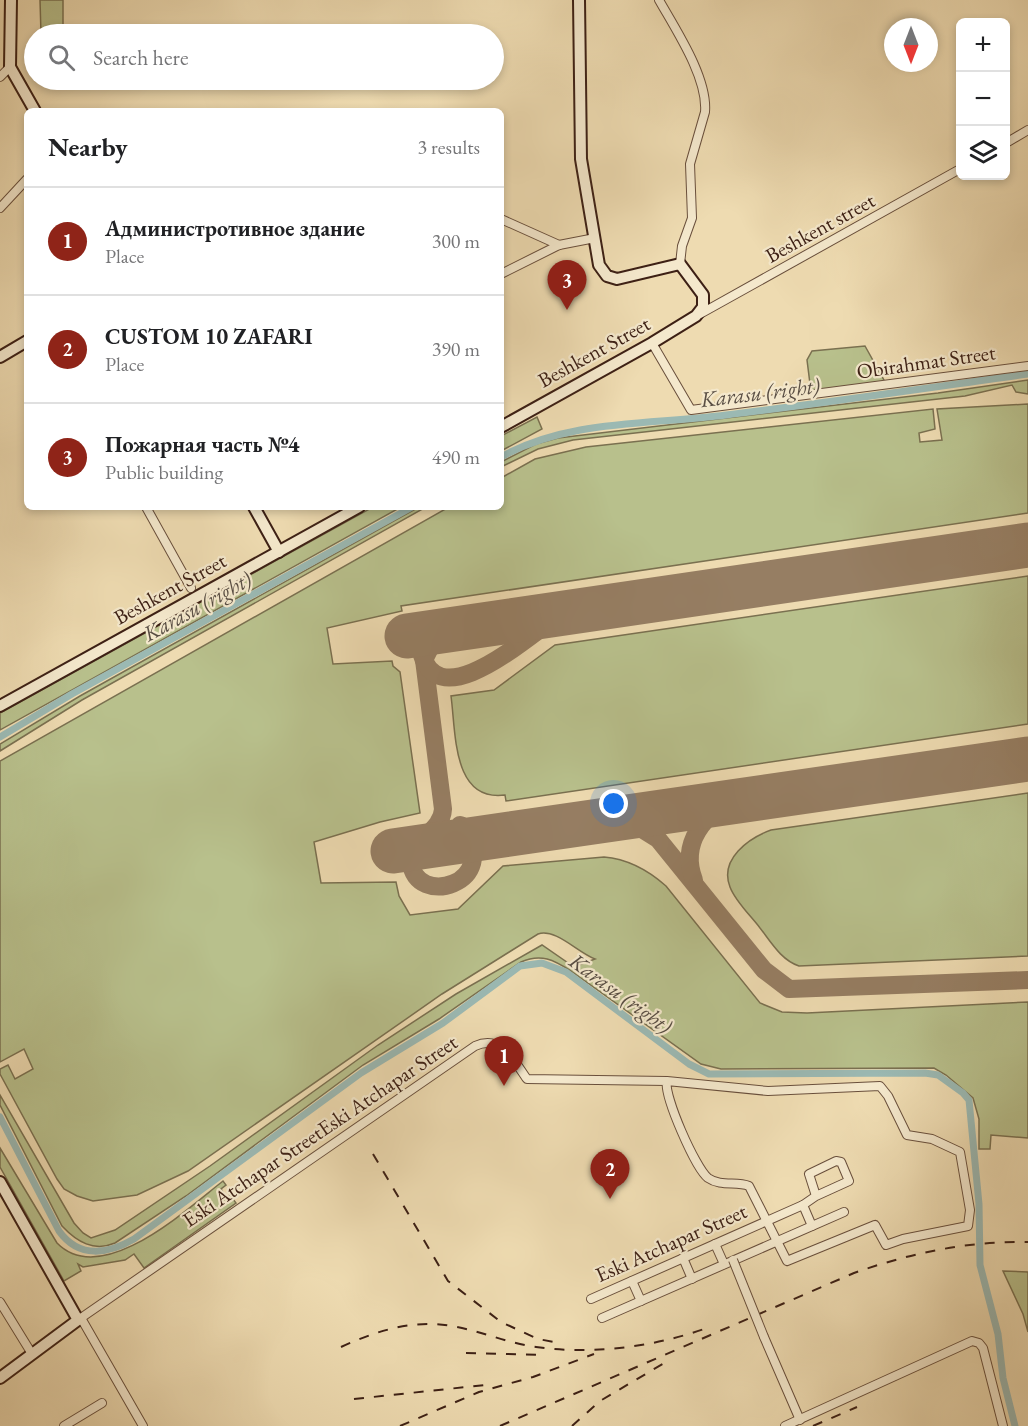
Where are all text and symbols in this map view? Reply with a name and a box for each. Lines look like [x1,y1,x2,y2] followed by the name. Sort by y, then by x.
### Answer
[884,18,938,72] north arrow
[956,18,1010,180] map controls
[956,18,1010,72] button: +
[24,24,504,90] search box
[45,41,78,74] icon: search
[93,43,188,72] text: Search here
[956,72,1010,126] button: −
[956,126,1010,180] button: layers
[48,130,128,164] text: Nearby
[417,134,480,160] text: 3 results
[760,186,880,269] street label: Beshkent street
[105,214,365,243] text: Администротивное здание
[62,228,73,254] text: 1
[432,228,480,254] text: 300 m
[105,243,144,269] text: Place
[548,260,586,310] pin: 3
[533,309,655,393] street label: Beshkent Street
[105,322,313,351] text: CUSTOM 10 ZAFARI
[62,336,73,362] text: 2
[432,336,480,362] text: 390 m
[855,338,997,385] street label: Obirahmat Street
[105,351,144,377] text: Place
[698,371,821,414] water label: Karasu (right)
[105,430,299,459] text: Пожарная часть №4
[62,444,73,470] text: 3
[432,444,480,470] text: 490 m
[105,459,223,485] text: Public building
[109,546,231,630] street label: Beshkent Street
[137,565,257,649] water label: Karasu (right)
[599,789,628,818] your location
[563,946,678,1040] water label: Karasu (right)
[177,1028,463,1233] street label: Eski Atchapar StreetEski Atchapar Street
[484,1036,524,1086] pin: 1
[590,1150,630,1199] pin: 2
[591,1197,751,1288] street label: Eski Atchapar Street

